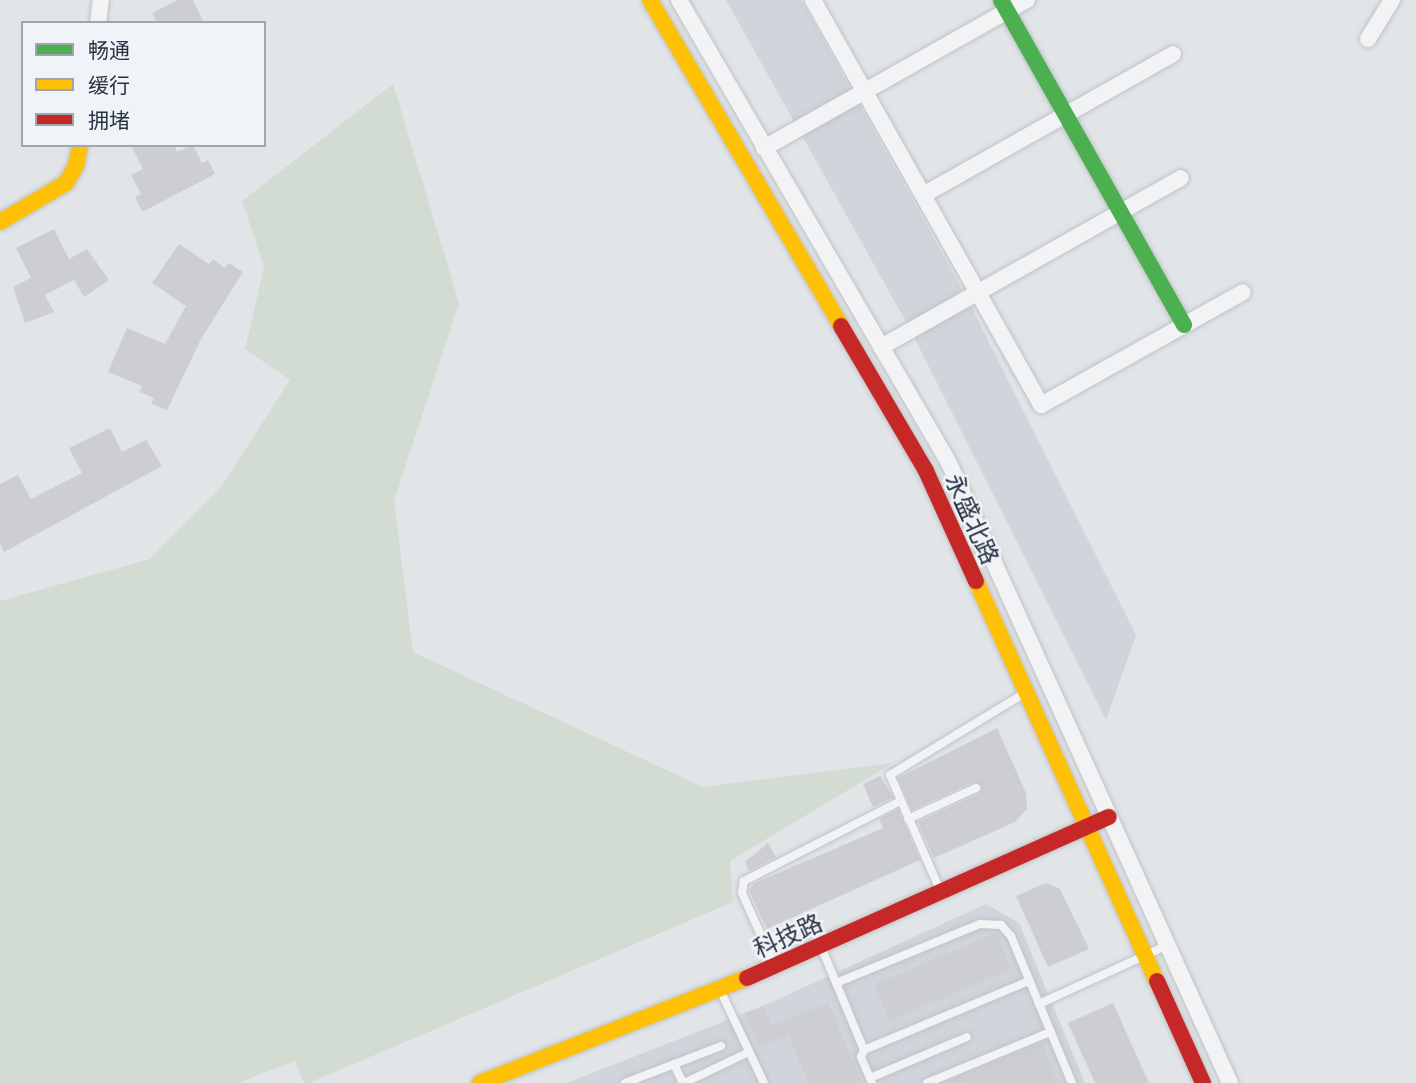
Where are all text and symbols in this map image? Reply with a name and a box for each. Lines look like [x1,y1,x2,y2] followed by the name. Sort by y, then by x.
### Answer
[21,21,266,147] legend
[88,36,130,66] text: 畅通
[88,71,130,101] text: 缓行
[88,106,130,136] text: 拥堵
[939,469,1005,569] street label: 永盛北路
[749,908,827,964] street label: 科技路

